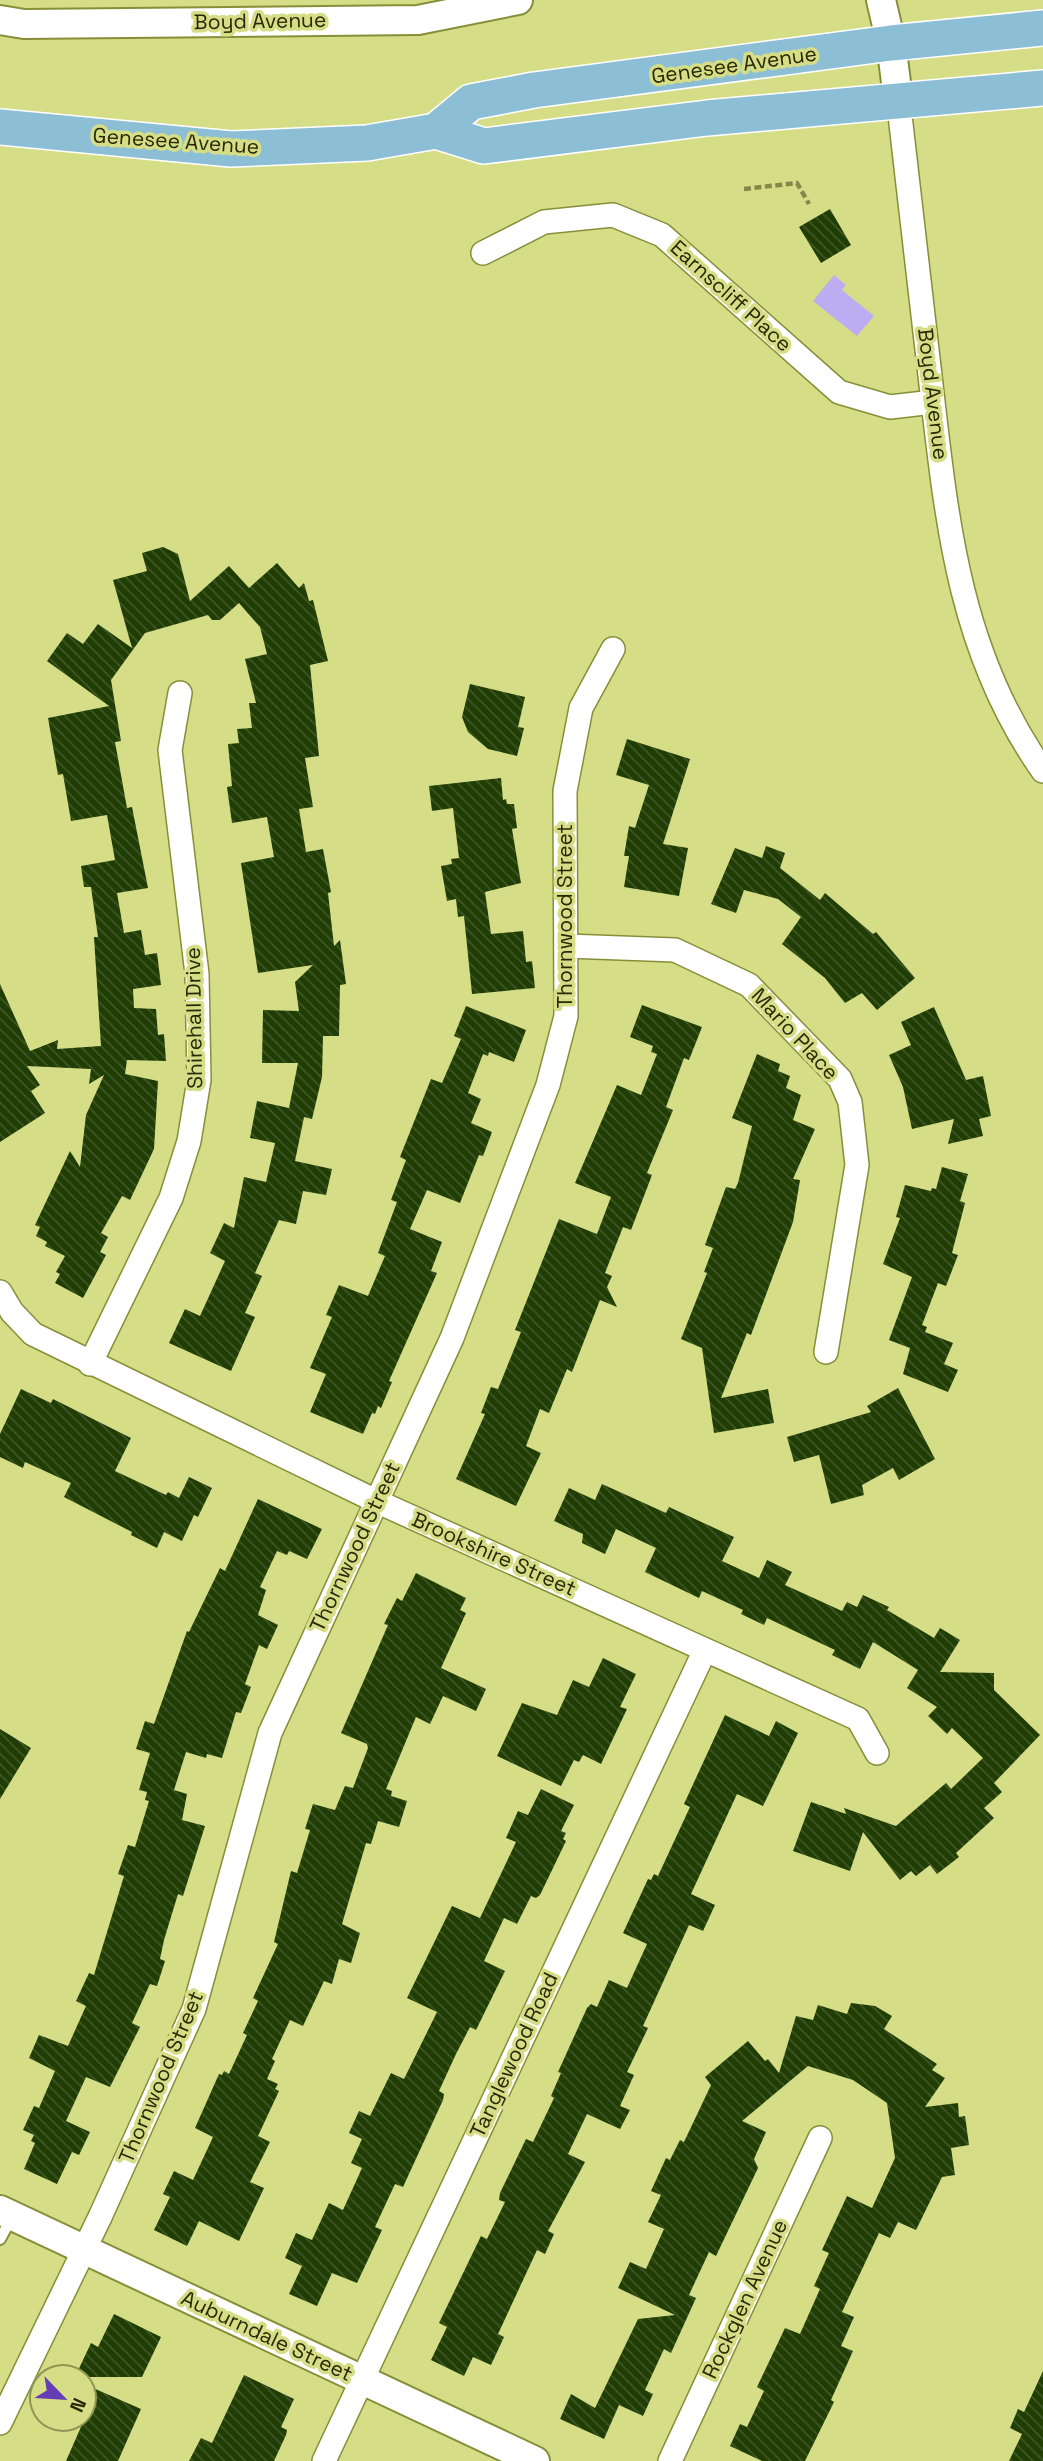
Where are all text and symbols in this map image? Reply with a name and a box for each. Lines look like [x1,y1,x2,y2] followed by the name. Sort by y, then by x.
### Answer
[194,6,326,35] street label: Boyd Avenue
[649,40,818,89] street label: Genesee Avenue
[92,121,260,160] street label: Genesee Avenue
[665,234,798,357] street label: Earnscliff Place
[912,327,955,461] street label: Boyd Avenue
[551,824,578,1008] street label: Thornwood Street
[179,947,208,1089] street label: Shirehall Drive
[746,982,845,1085] street label: Mario Place
[303,1457,406,1636] street label: Thornwood Street
[408,1505,581,1602] street label: Brookshire Street
[463,1968,564,2142] street label: Tanglewood Road
[112,1987,209,2167] street label: Thornwood Street
[696,2215,793,2383] street label: Rockglen Avenue
[177,2284,357,2387] street label: Auburndale Street
[28,2363,98,2433] north arrow
[64,2394,92,2416] text: N

